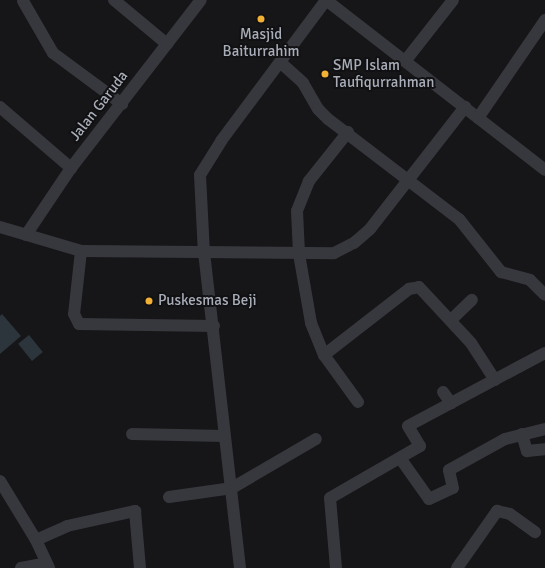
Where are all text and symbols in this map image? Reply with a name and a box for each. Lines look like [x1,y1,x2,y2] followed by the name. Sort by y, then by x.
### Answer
[256,14,266,24] marker: Masjid Baiturrahim
[223,25,299,60] place label: Masjid Baiturrahim
[333,56,434,91] place label: SMP Islam Taufiqurrahman
[66,67,132,145] street label: Jalan Garuda
[320,69,330,79] marker: SMP Islam Taufiqurrahman
[158,292,257,310] place label: Puskesmas Beji
[143,295,155,307] marker: Puskesmas Beji

